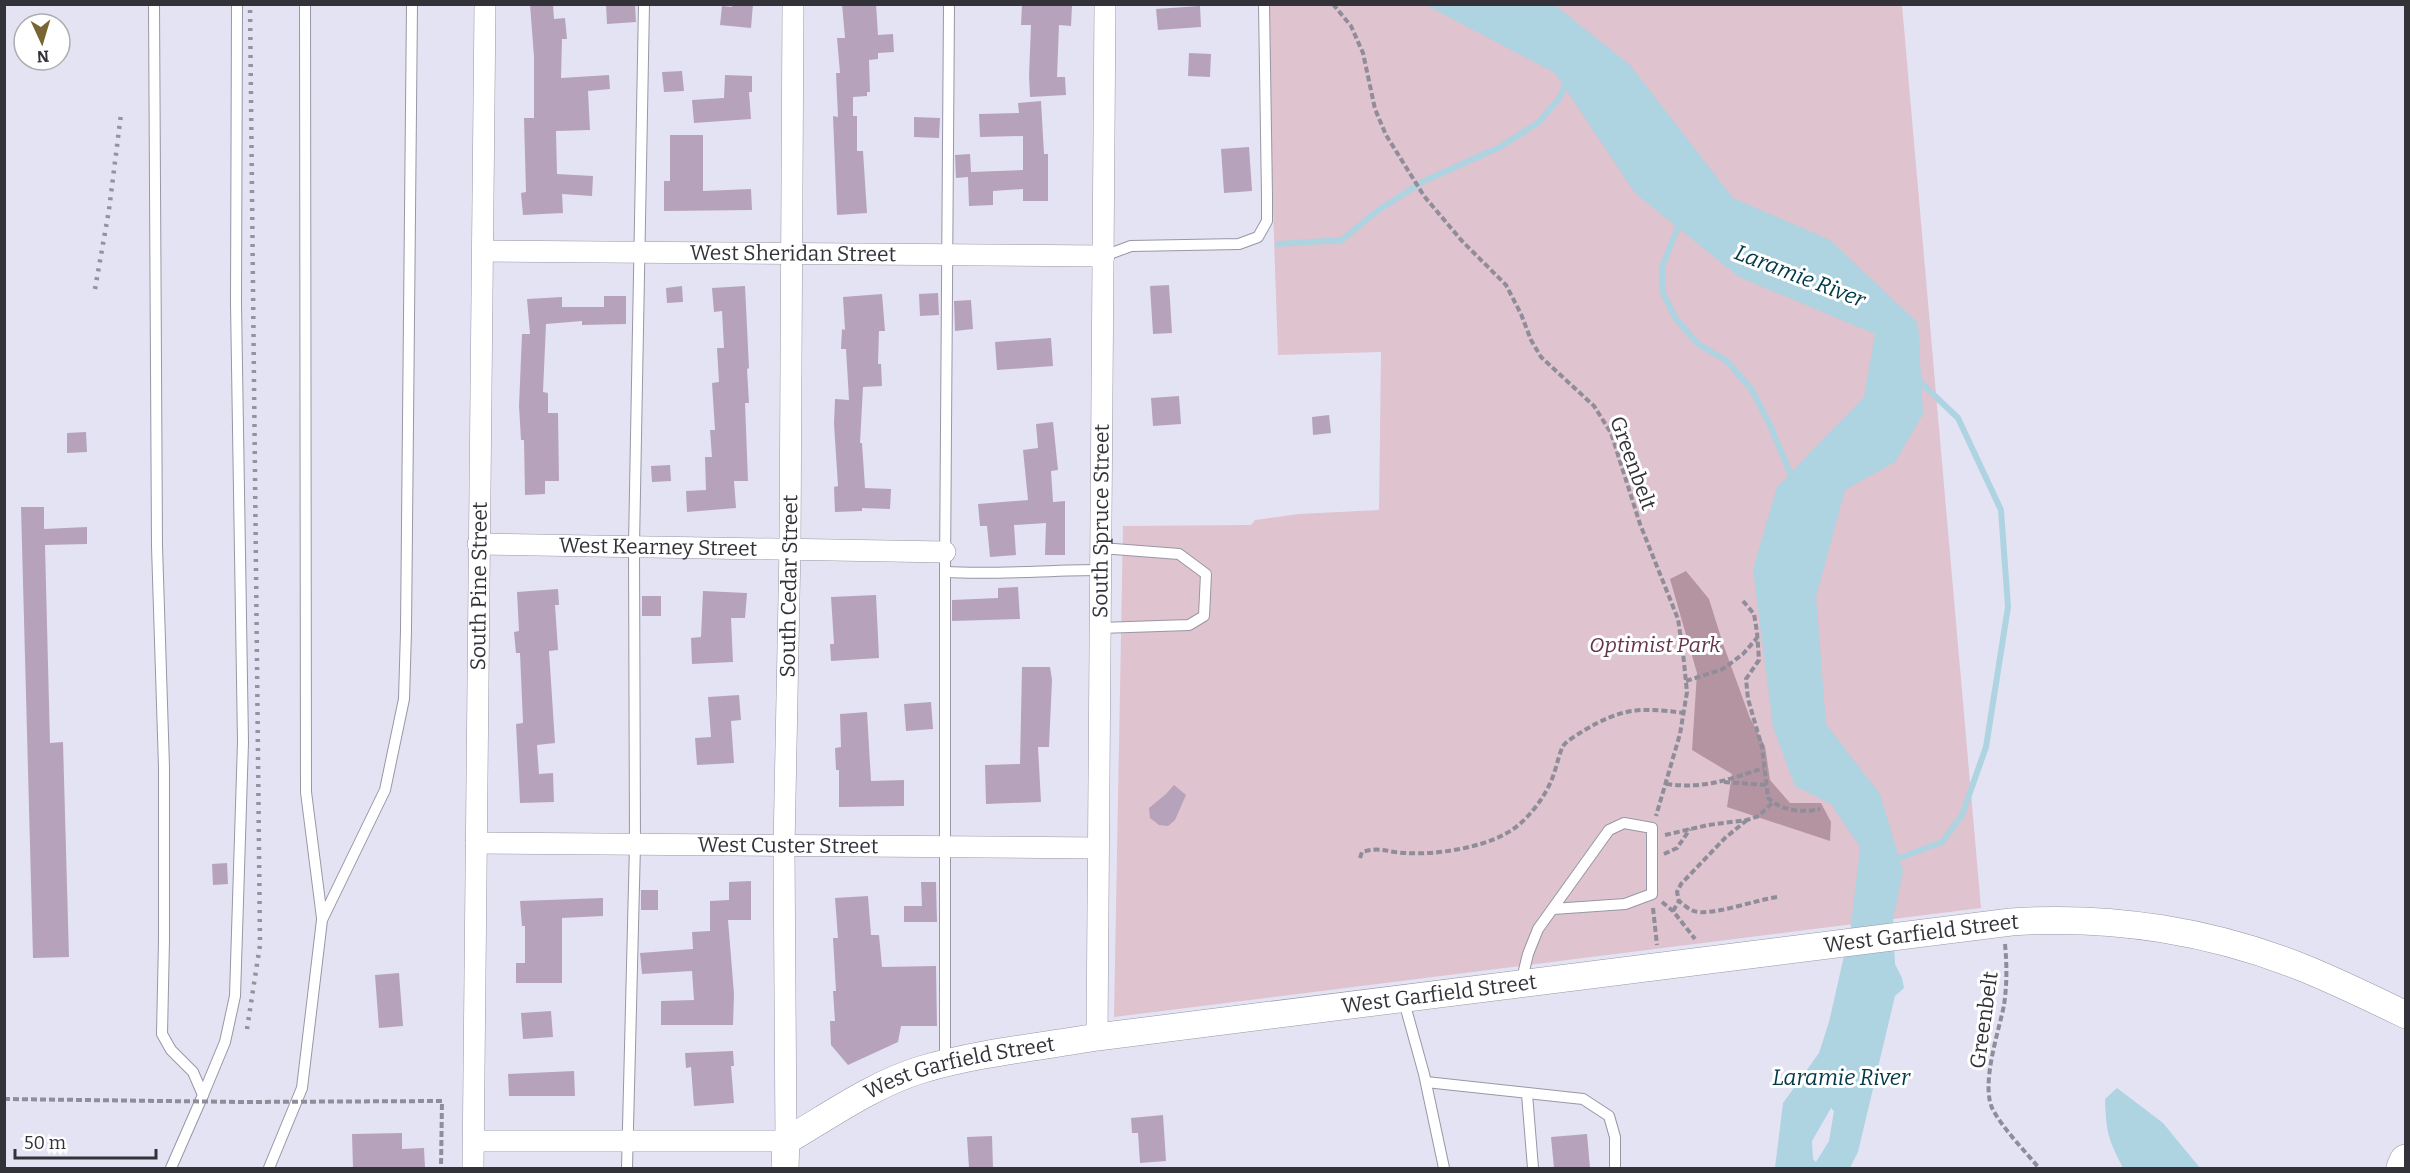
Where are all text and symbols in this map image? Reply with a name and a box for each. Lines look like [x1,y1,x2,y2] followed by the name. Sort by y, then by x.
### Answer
[12,12,72,72] north arrow
[36,47,50,66] text: N
[1731,239,1870,314] water label: Laramie River
[690,240,897,267] street label: West Sheridan Street
[1604,413,1662,514] street label: Greenbelt
[1087,423,1115,618] street label: South Spruce Street
[774,494,803,678] street label: South Cedar Street
[465,501,493,671] street label: South Pine Street
[559,532,758,562] street label: West Kearney Street
[1589,632,1721,658] park label: Optimist Park
[697,832,879,859] street label: West Custer Street
[1822,908,2020,958] street label: West Garfield Street
[1340,969,1539,1019] street label: West Garfield Street
[1964,969,2004,1070] street label: Greenbelt
[860,1031,1057,1105] street label: West Garfield Street
[1772,1064,1911,1091] water label: Laramie River
[15,1122,156,1160] scale bar
[24,1132,66,1154] text: 50 m

